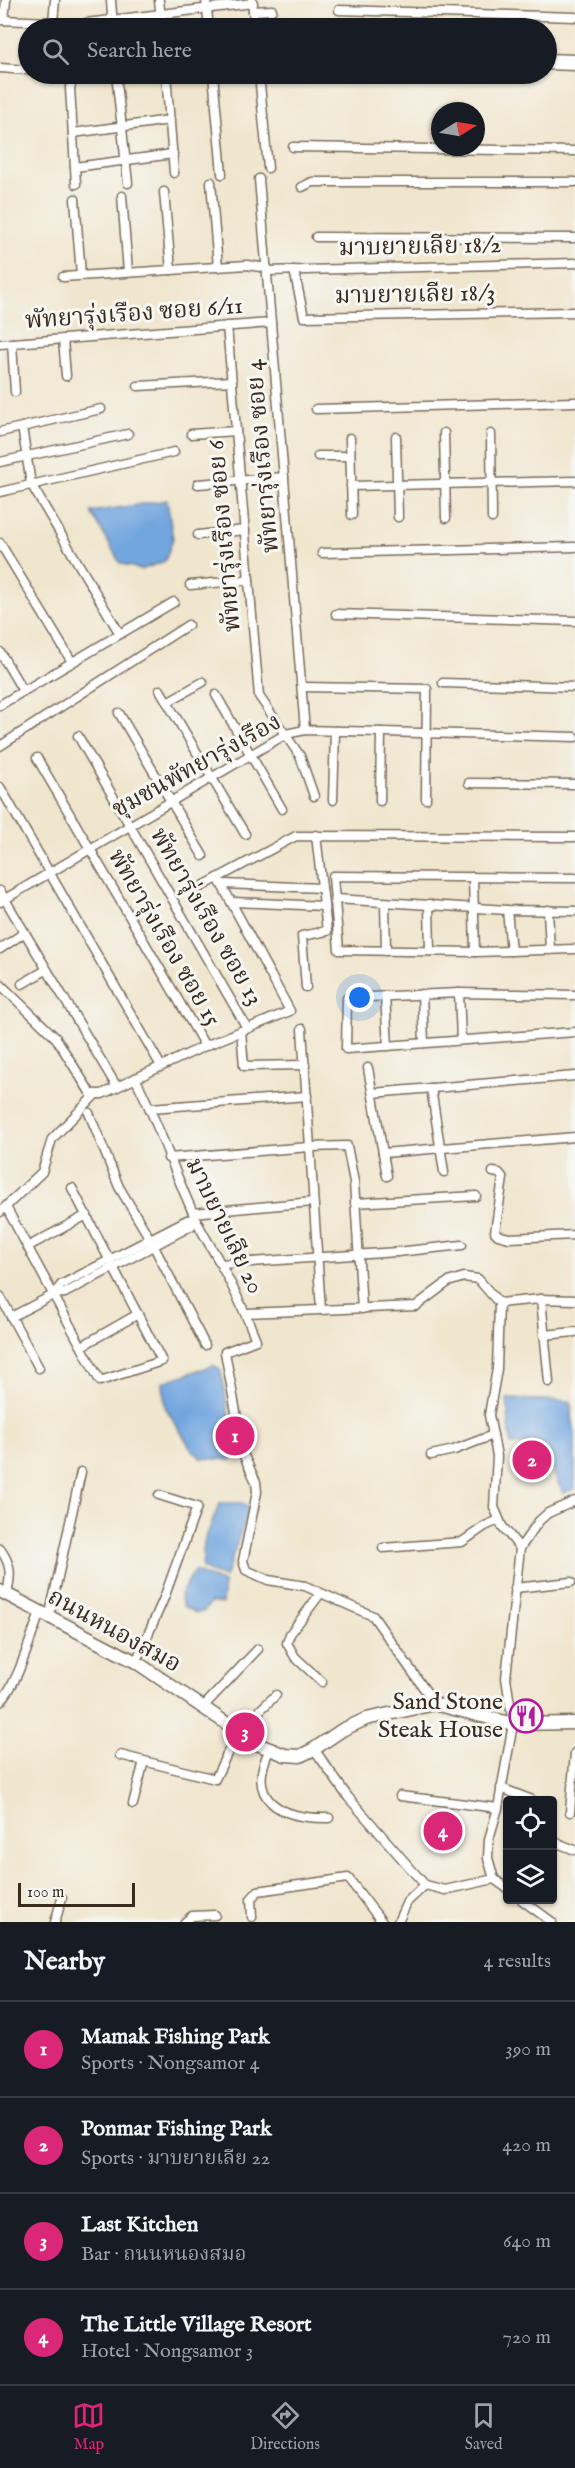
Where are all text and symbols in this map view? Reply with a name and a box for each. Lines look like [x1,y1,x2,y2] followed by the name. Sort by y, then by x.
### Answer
[18,18,557,84] search box
[39,35,72,68] icon: search
[87,37,192,65] text: Search here
[431,102,485,156] north arrow
[338,230,502,264] street label: มาบยายเลีย 18/2
[334,278,496,312] street label: มาบยายเลีย 18/3
[24,291,244,337] street label: พัทยารุ่งเรือง ซอย 6/11
[239,358,287,554] street label: พัทยารุ่งเรือง ซอย 4
[201,438,249,633] street label: พัทยารุ่งเรือง ซอย 6
[107,707,287,825] street label: ชุมชนพัทยารุ่งเรือง
[143,823,269,1011] street label: พัทยารุ่งเรือง ซอย 13
[101,844,228,1033] street label: พัทยารุ่งเรือง ซอย 15
[345,983,374,1012] your location
[178,1153,270,1299] street label: มาบยายเลีย 20
[216,1414,254,1458] pin: 1
[512,1438,552,1482] pin: 2
[42,1582,186,1680] street label: ถนนหนองสมอ
[378,1687,503,1746] place label: Sand Stone Steak House
[508,1698,544,1734] restaurant icon: Sand Stone Steak House
[226,1710,264,1754] pin: 3
[503,1796,557,1904] map controls
[503,1796,557,1850] button: locate
[424,1808,462,1854] pin: 4
[503,1850,557,1904] button: layers
[18,1880,135,1908] scale bar
[27,1883,64,1903] text: 100 m
[24,1945,105,1978] text: Nearby
[484,1949,551,1974] text: 4 results
[81,2023,270,2051] text: Mamak Fishing Park
[40,2037,47,2062] text: 1
[505,2037,551,2062] text: 390 m
[81,2051,259,2076] text: Sports · Nongsamor 4
[81,2115,272,2143] text: Ponmar Fishing Park
[39,2133,48,2158] text: 2
[502,2133,551,2158] text: 420 m
[81,2146,270,2171] text: Sports · มาบยายเลีย 22
[81,2211,198,2239] text: Last Kitchen
[40,2229,47,2254] text: 3
[503,2229,551,2254] text: 640 m
[81,2242,246,2267] text: Bar · ถนนหนองสมอ
[81,2311,312,2339] text: The Little Village Resort
[39,2325,48,2350] text: 4
[503,2325,551,2350] text: 720 m
[81,2339,253,2364] text: Hotel · Nongsamor 3
[72,2399,105,2455] tab: Map
[250,2399,320,2455] tab: Directions
[465,2399,503,2455] tab: Saved

